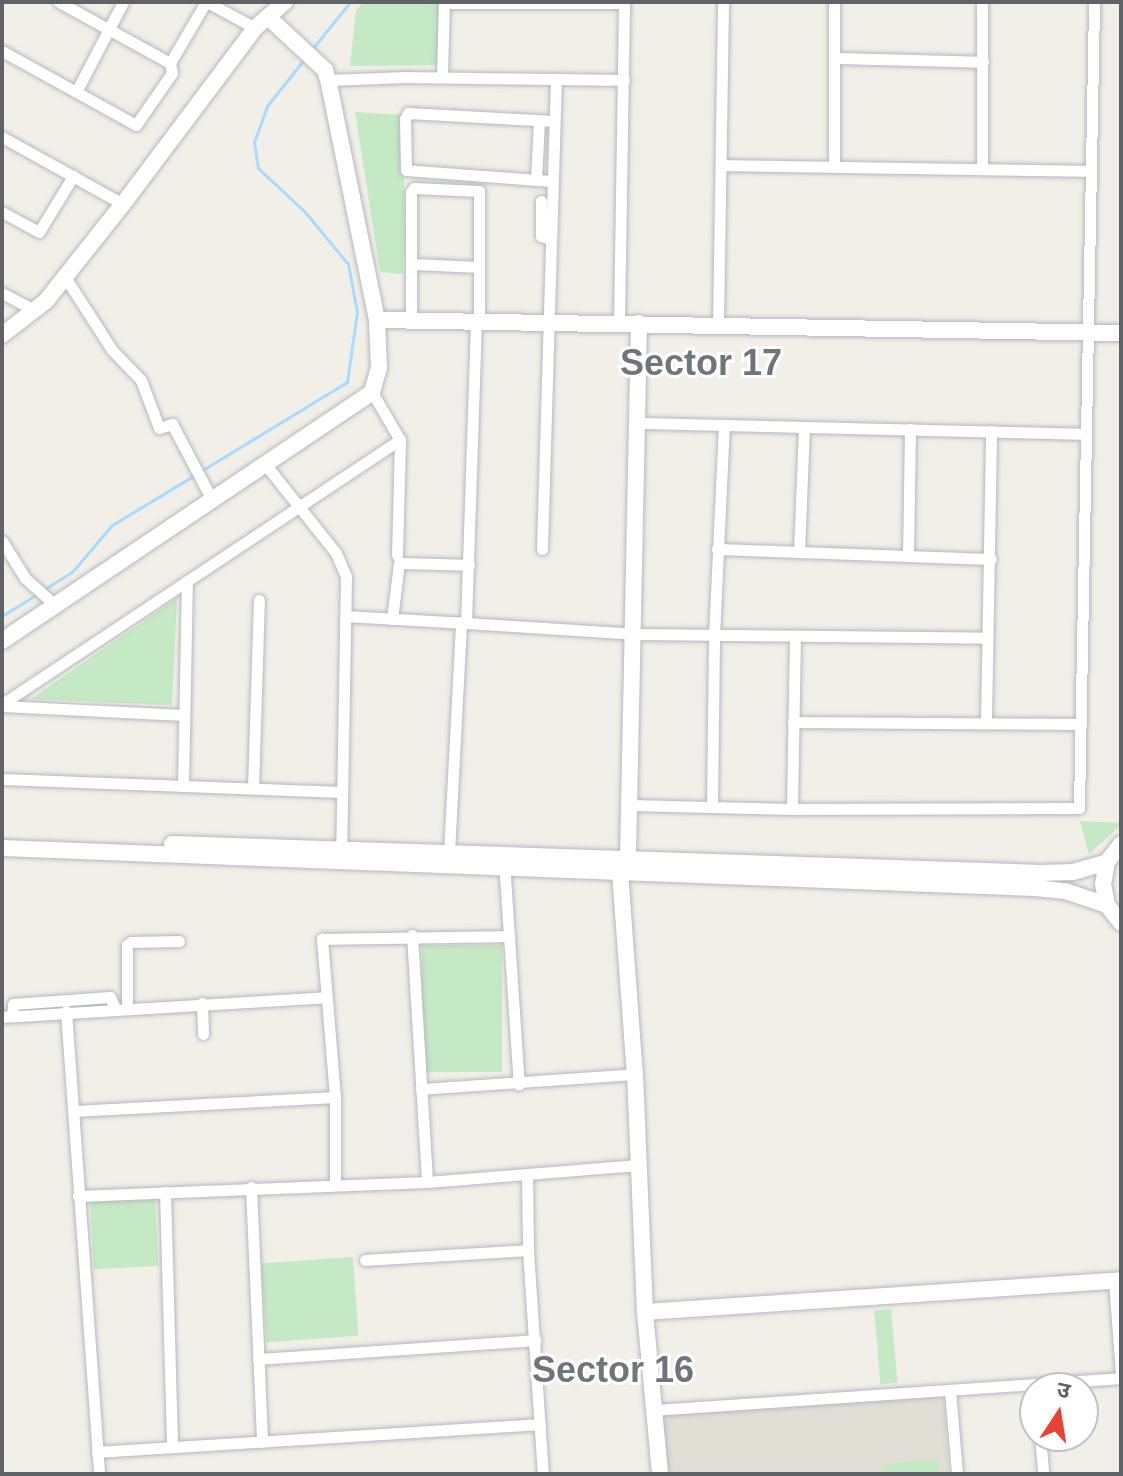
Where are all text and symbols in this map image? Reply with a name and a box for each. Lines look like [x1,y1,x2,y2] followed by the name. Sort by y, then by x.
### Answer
[620,341,782,385] district label: Sector 17
[532,1348,694,1392] district label: Sector 16
[1019,1372,1099,1452] north arrow
[1055,1376,1073,1404] text: उ

